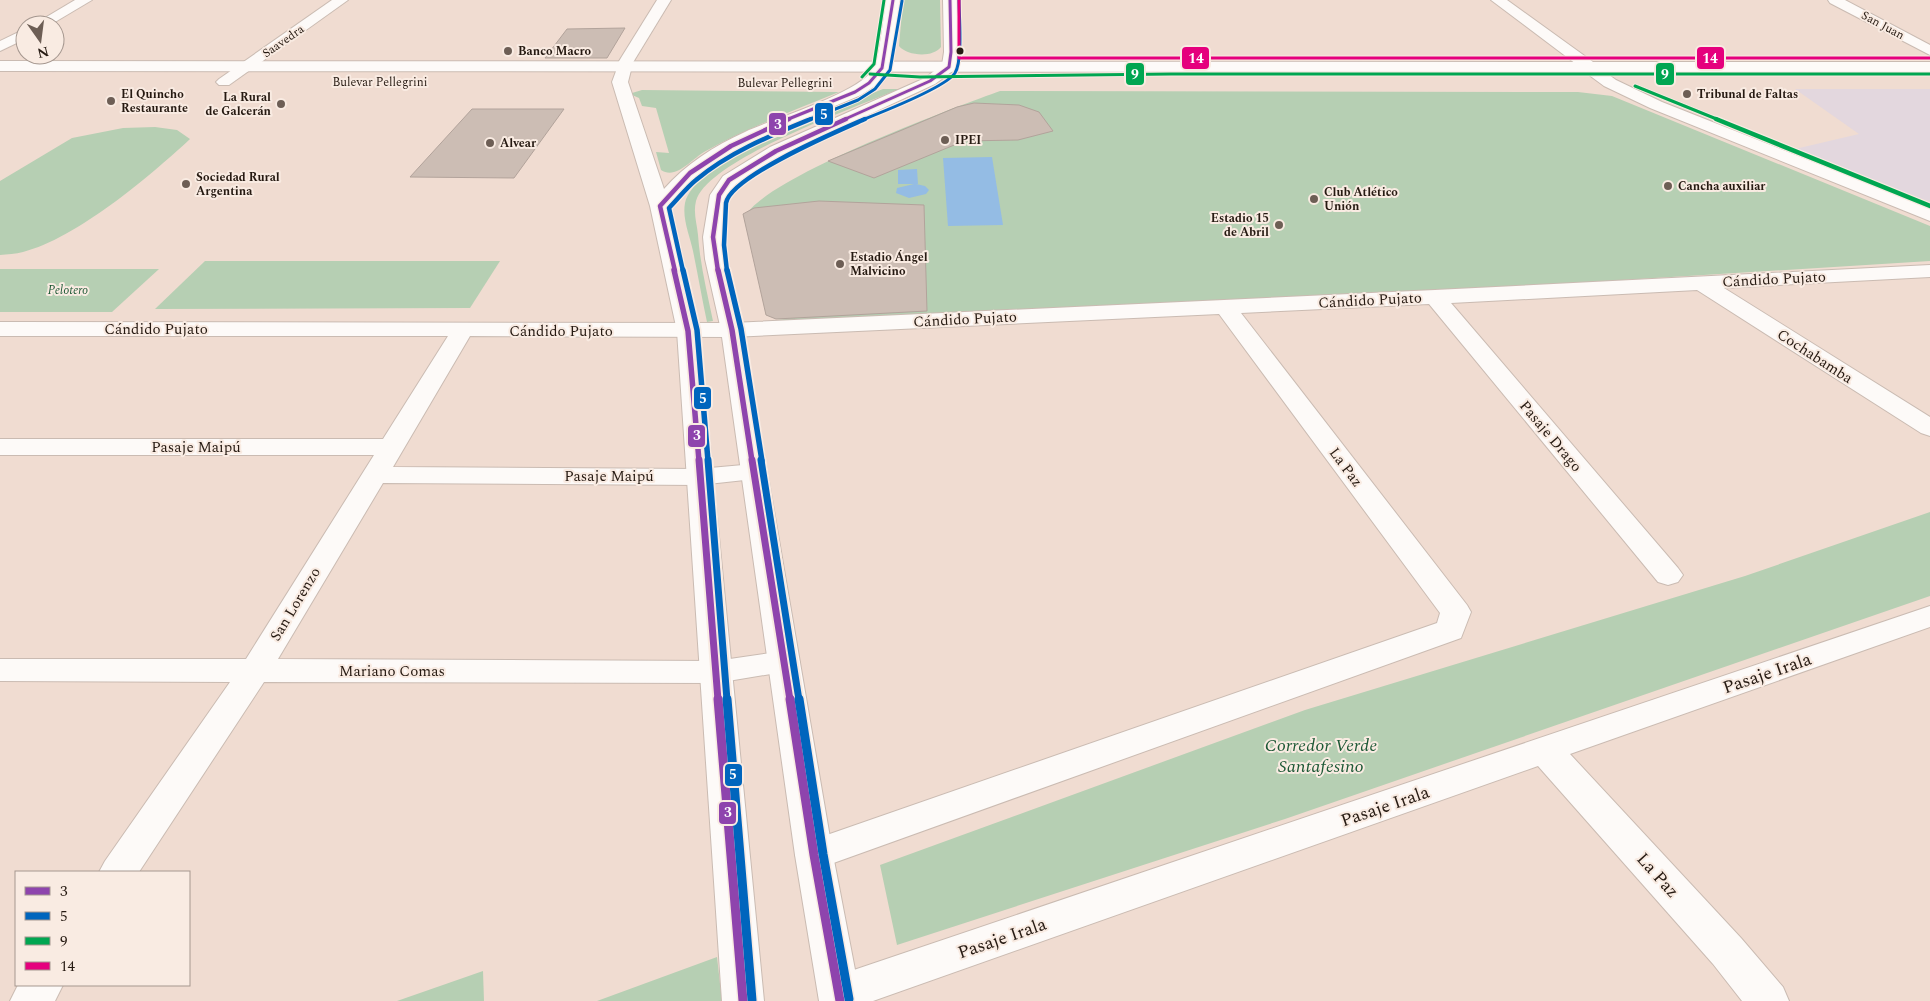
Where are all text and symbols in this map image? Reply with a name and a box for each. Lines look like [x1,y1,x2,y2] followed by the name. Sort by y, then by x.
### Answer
[1858,6,1908,45] street label: San Juan
[15,15,65,65] north arrow
[258,20,308,63] street label: Saavedra
[35,41,51,64] text: N
[518,42,592,61] place label: Banco Macro
[502,45,514,57] marker: Banco Macro
[955,46,965,56] unlabelled marker
[1181,46,1210,70] line badge: 14
[1696,46,1725,70] line badge: 14
[1188,48,1204,69] text: 14
[1702,48,1718,69] text: 14
[1125,62,1145,86] line badge: 9
[1655,62,1675,86] line badge: 9
[1131,64,1139,85] text: 9
[1661,64,1669,85] text: 9
[332,73,428,92] street label: Bulevar Pellegrini
[737,74,833,93] street label: Bulevar Pellegrini
[121,85,188,118] place label: El Quincho Restaurante
[1697,85,1798,104] place label: Tribunal de Faltas
[205,88,272,121] place label: La Rural de Galcerán
[1681,88,1693,100] marker: Tribunal de Faltas
[105,95,117,107] marker: El Quincho Restaurante
[275,98,287,110] marker: La Rural de Galcerán
[814,102,834,126] line badge: 5
[820,104,828,125] text: 5
[768,112,787,136] line badge: 3
[774,114,782,135] text: 3
[955,131,981,150] place label: IPEI
[500,134,537,153] place label: Alvear
[939,134,951,146] marker: IPEI
[484,137,496,149] marker: Alvear
[196,168,280,201] place label: Sociedad Rural Argentina
[1678,177,1766,196] place label: Cancha auxiliar
[180,178,192,190] marker: Sociedad Rural Argentina
[1662,180,1674,192] marker: Cancha auxiliar
[1324,183,1398,216] place label: Club Atlético Unión
[1308,193,1320,205] marker: Club Atlético Unión
[1211,209,1269,242] place label: Estadio 15 de Abril
[1273,219,1285,231] marker: Estadio 15 de Abril
[850,248,928,281] place label: Estadio Ángel Malvicino
[834,258,846,270] marker: Estadio Ángel Malvicino
[1722,265,1826,294] street label: Cándido Pujato
[48,281,88,300] park label: Pelotero
[1318,286,1422,315] street label: Cándido Pujato
[913,305,1017,334] street label: Cándido Pujato
[104,318,208,341] street label: Cándido Pujato
[509,320,613,343] street label: Cándido Pujato
[1772,323,1858,390] street label: Cochabamba
[693,386,712,410] line badge: 5
[699,388,707,409] text: 5
[1514,395,1587,477] street label: Pasaje Drago
[687,424,706,448] line badge: 3
[693,425,701,446] text: 3
[151,436,241,459] street label: Pasaje Maipú
[1323,443,1368,492] street label: La Paz
[564,465,654,488] street label: Pasaje Maipú
[264,563,327,646] street label: San Lorenzo
[1719,646,1815,701] street label: Pasaje Irala
[339,660,445,683] street label: Mariano Comas
[1265,732,1377,780] park label: Corredor Verde Santafesino
[724,763,743,787] line badge: 5
[729,764,737,785] text: 5
[1337,779,1433,834] street label: Pasaje Irala
[718,801,737,825] line badge: 3
[724,802,732,823] text: 3
[1630,847,1685,904] street label: La Paz
[15,871,190,986] legend
[60,880,68,903] text: 3
[60,905,68,928] text: 5
[954,911,1050,966] street label: Pasaje Irala
[60,930,68,953] text: 9
[60,955,76,978] text: 14

